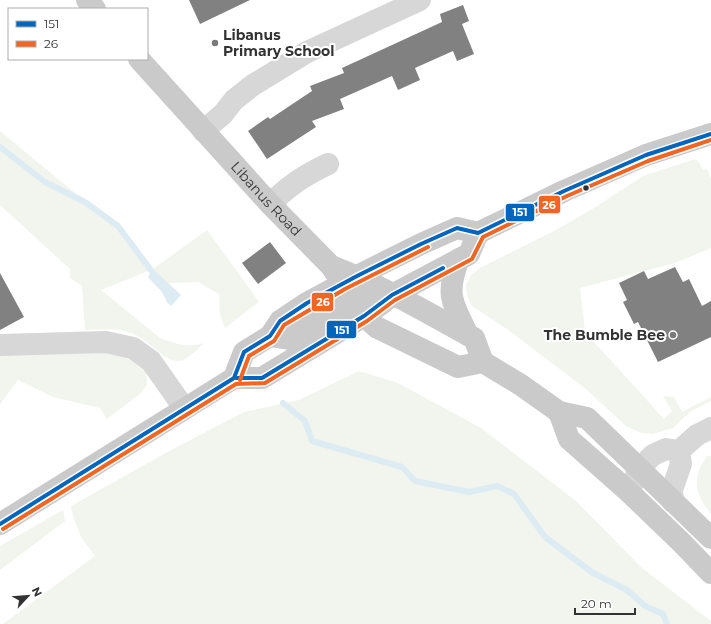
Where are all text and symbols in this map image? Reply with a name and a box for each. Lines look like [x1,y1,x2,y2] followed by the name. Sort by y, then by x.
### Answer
[8,8,148,60] legend
[44,16,59,31] text: 151
[223,26,334,60] place label: Libanus Primary School
[44,36,58,51] text: 26
[210,38,220,48] marker: Libanus Primary School
[227,158,306,240] street label: Libanus Road
[581,183,591,193] unlabelled marker
[538,195,561,214] line badge: 26
[542,198,556,212] text: 26
[505,203,535,222] line badge: 151
[512,205,528,219] text: 151
[311,292,334,312] line badge: 26
[316,295,330,309] text: 26
[326,320,357,339] line badge: 151
[334,323,350,337] text: 151
[544,326,665,344] place label: The Bumble Bee
[668,330,678,340] marker: The Bumble Bee
[8,576,48,616] north arrow
[29,585,45,599] text: N
[575,590,635,616] scale bar
[581,596,612,611] text: 20 m

